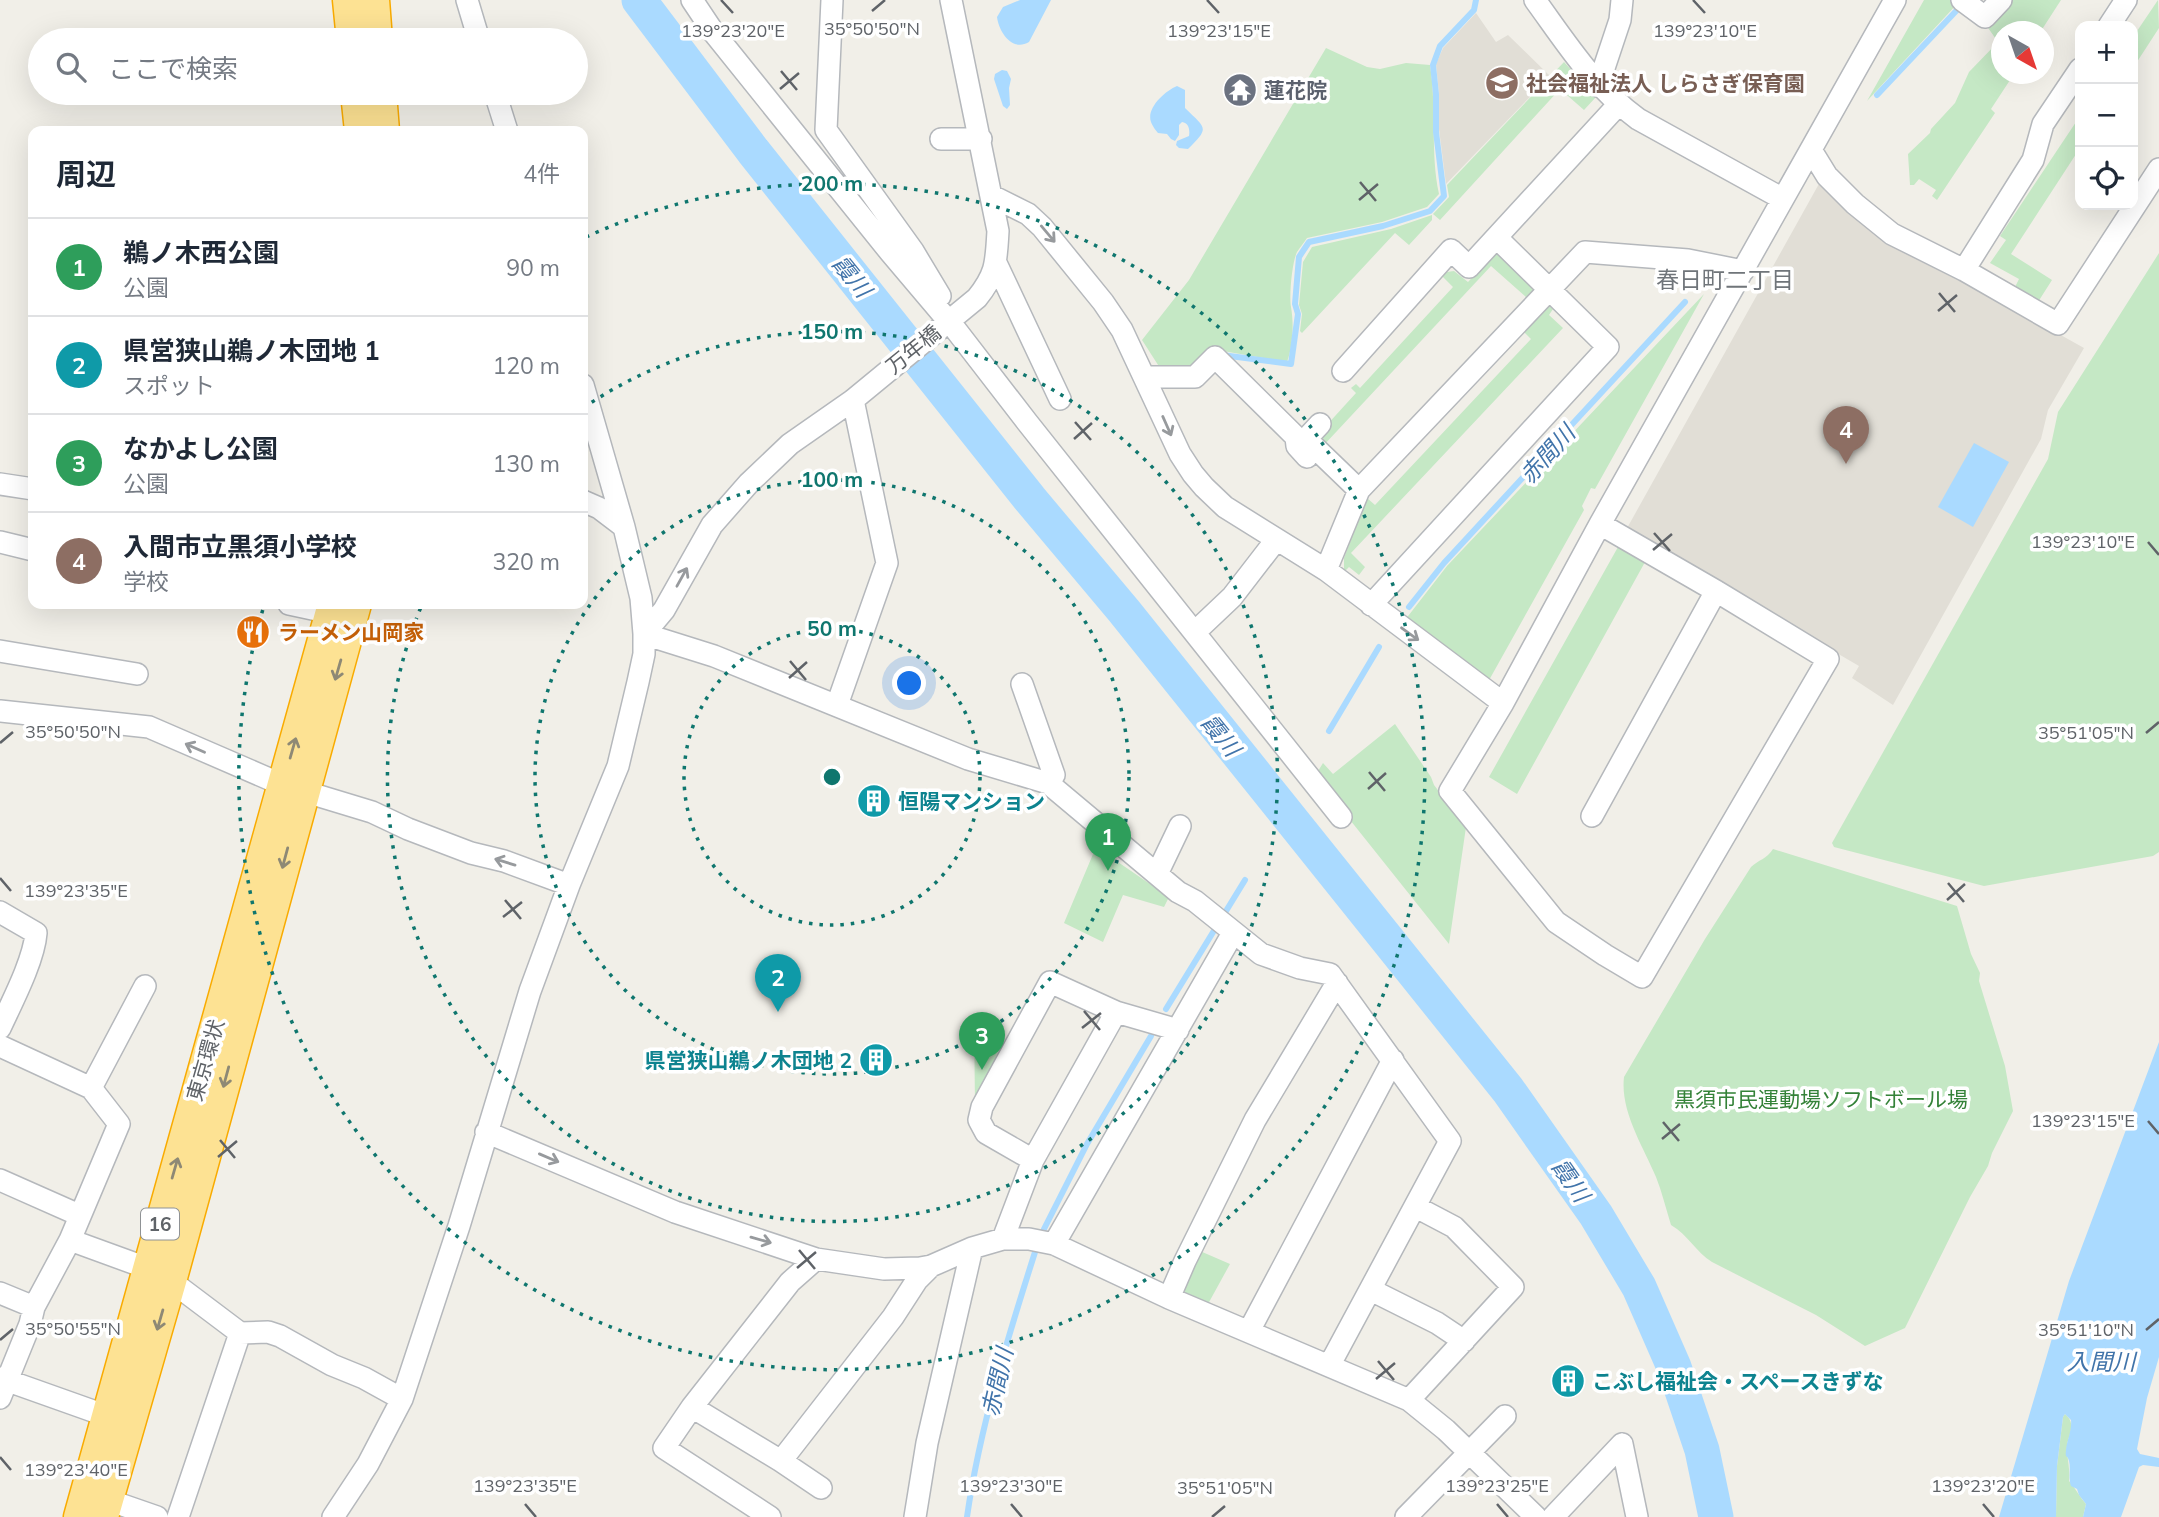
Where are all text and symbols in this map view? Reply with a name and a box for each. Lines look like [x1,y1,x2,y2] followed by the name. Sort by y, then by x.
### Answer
[824,17,920,40] text: 35°50'50"N
[681,19,785,42] text: 139°23'20"E
[1167,19,1271,42] text: 139°23'15"E
[1653,19,1757,42] text: 139°23'10"E
[1991,21,2054,84] north arrow
[2075,21,2138,210] map controls
[2075,21,2138,84] button: +
[28,28,588,105] search box
[52,48,90,86] icon: search
[108,52,238,85] text: ここで検索
[1483,64,1521,102] school or university icon: 社会福祉法人 しらさぎ保育園
[1526,70,1805,96] place label: 社会福祉法人 しらさぎ保育園
[1221,71,1259,109] temple icon: 蓮花院
[1264,77,1327,103] place label: 蓮花院
[2075,84,2138,147] button: −
[2075,147,2138,210] button: locate
[56,155,116,193] text: 周辺
[523,159,560,188] text: 4件
[801,170,863,196] text: 200 m
[1040,225,1056,243] one-way arrow
[123,236,279,269] text: 鵜ノ木西公園
[826,249,880,305] water label: 霞川
[72,253,86,282] text: 1
[506,253,560,282] text: 90 m
[1656,265,1794,294] district label: 春日町二丁目
[123,273,169,302] text: 公園
[801,318,863,344] text: 150 m
[880,319,946,379] street label: 万年橋
[123,334,380,367] text: 県営狭山鵜ノ木団地 1
[72,351,86,380] text: 2
[492,351,560,380] text: 120 m
[123,371,215,400] text: スポット
[1823,406,1869,464] pin: 4
[1161,415,1174,436] one-way arrow
[1513,416,1583,489] water label: 赤間川
[123,432,278,465] text: なかよし公園
[72,449,86,478] text: 3
[492,449,560,478] text: 130 m
[801,466,863,492] text: 100 m
[123,469,169,498] text: 公園
[123,530,357,563] text: 入間市立黒須小学校
[2031,530,2135,553] text: 139°23'10"E
[72,547,86,576] text: 4
[492,547,560,576] text: 320 m
[123,567,169,596] text: 学校
[676,567,689,588] one-way arrow
[234,613,272,651] restaurant icon: ラーメン山岡家
[807,615,857,641] text: 50 m
[278,619,424,645] place label: ラーメン山岡家
[1400,627,1419,641] one-way arrow
[330,658,343,680] one-way arrow
[892,666,926,700] your location
[1195,708,1249,764] water label: 霞川
[25,720,121,743] text: 35°50'50"N
[2038,721,2134,744] text: 35°51'05"N
[287,737,300,760] one-way arrow
[185,741,206,754] one-way arrow
[820,765,844,789] centre of rings
[855,782,893,820] building icon: 恒陽マンション
[898,788,1045,814] place label: 恒陽マンション
[1085,813,1131,871] pin: 1
[278,846,291,868] one-way arrow
[495,855,517,868] one-way arrow
[24,879,128,902] text: 139°23'35"E
[755,954,801,1012] pin: 2
[959,1012,1005,1070] pin: 3
[181,1016,229,1104] street label: 東京環状
[857,1041,895,1079] building icon: 県営狭山鵜ノ木団地 2
[645,1047,852,1073] place label: 県営狭山鵜ノ木団地 2
[219,1065,232,1088] one-way arrow
[1674,1086,1968,1112] park label: 黒須市民運動場ソフトボール場
[2031,1109,2135,1132] text: 139°23'15"E
[538,1153,559,1166] one-way arrow
[1546,1153,1598,1210] water label: 霞川
[170,1157,183,1179] one-way arrow
[141,1208,179,1240] road number: 16
[750,1235,772,1248] one-way arrow
[152,1309,165,1331] one-way arrow
[25,1317,121,1340] text: 35°50'55"N
[2038,1318,2134,1341] text: 35°51'10"N
[975,1342,1020,1419] water label: 赤間川
[2067,1347,2139,1376] water label: 入間川
[1549,1362,1587,1400] building icon: こぶし福祉会・スペースきずな
[1592,1368,1883,1394] place label: こぶし福祉会・スペースきずな
[24,1458,128,1481] text: 139°23'40"E
[473,1474,577,1497] text: 139°23'35"E
[959,1474,1063,1497] text: 139°23'30"E
[1445,1474,1549,1497] text: 139°23'25"E
[1931,1474,2035,1497] text: 139°23'20"E
[1177,1476,1273,1499] text: 35°51'05"N

